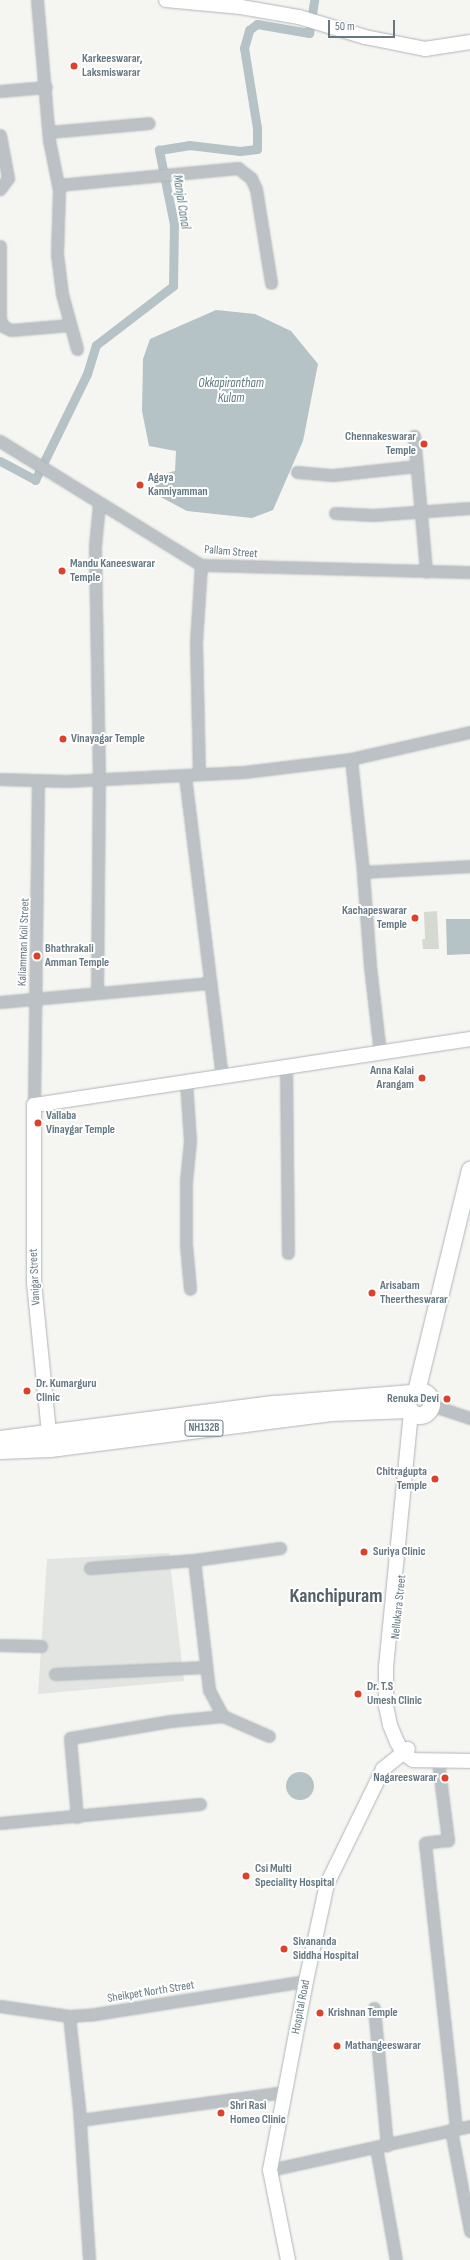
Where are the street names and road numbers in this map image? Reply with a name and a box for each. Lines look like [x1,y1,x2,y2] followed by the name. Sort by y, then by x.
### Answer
[204,542,258,562] street label: Pallam Street
[15,898,33,986] street label: Kaliamman Koil Street
[26,1248,44,1306] street label: Vanigar Street
[184,1419,224,1437] road number: NH132B
[388,1574,410,1640] street label: Nellukara Street
[106,1978,196,2006] street label: Sheikpet North Street
[289,1979,313,2035] street label: Hospital Road

